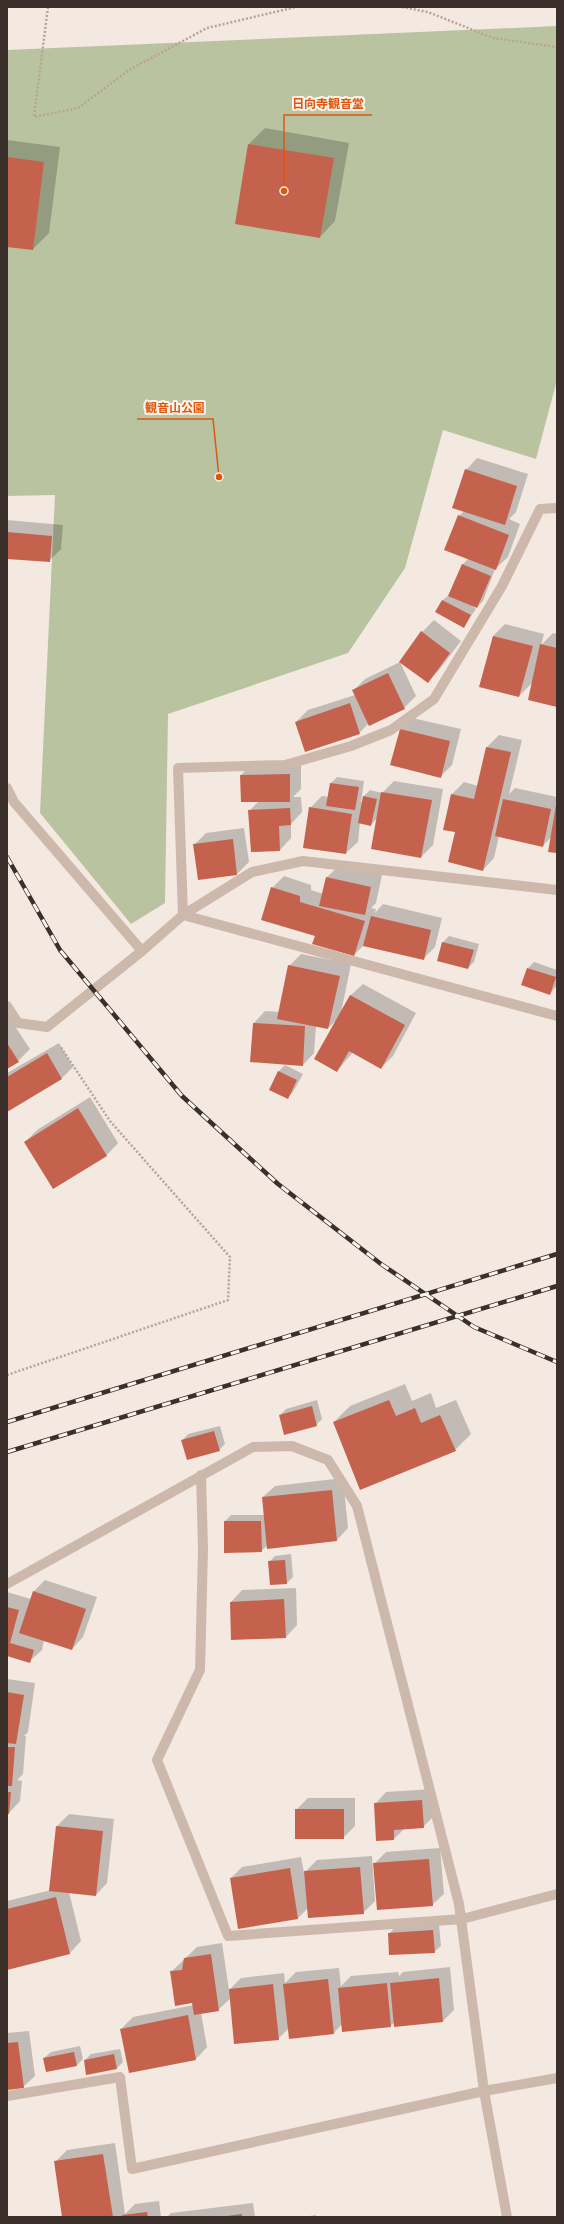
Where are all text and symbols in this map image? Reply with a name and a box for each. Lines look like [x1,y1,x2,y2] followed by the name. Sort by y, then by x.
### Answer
[284,91,372,115] callout: 日向寺観音堂
[292,96,364,111] text: 日向寺観音堂
[137,395,213,419] callout: 観音山公園
[145,400,205,415] text: 観音山公園

